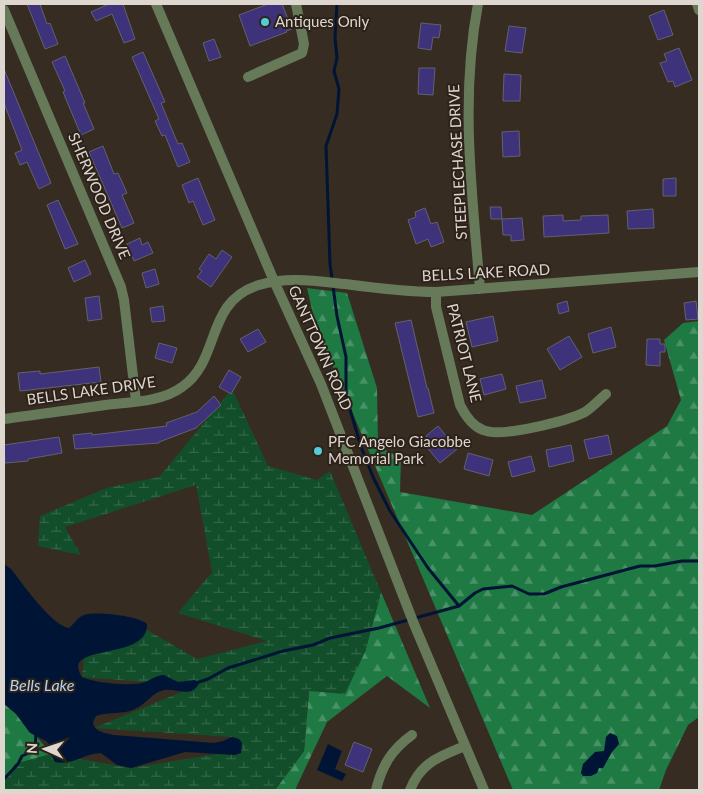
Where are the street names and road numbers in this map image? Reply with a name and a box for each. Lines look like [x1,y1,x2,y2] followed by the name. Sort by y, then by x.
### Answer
[444,84,470,240] street label: STEEPLECHASE DRIVE
[65,130,135,262] street label: SHERWOOD DRIVE
[421,260,551,284] street label: BELLS LAKE ROAD
[285,282,357,413] street label: GANTTOWN ROAD
[444,301,486,404] street label: PATRIOT LANE
[25,372,156,408] street label: BELLS LAKE DRIVE

